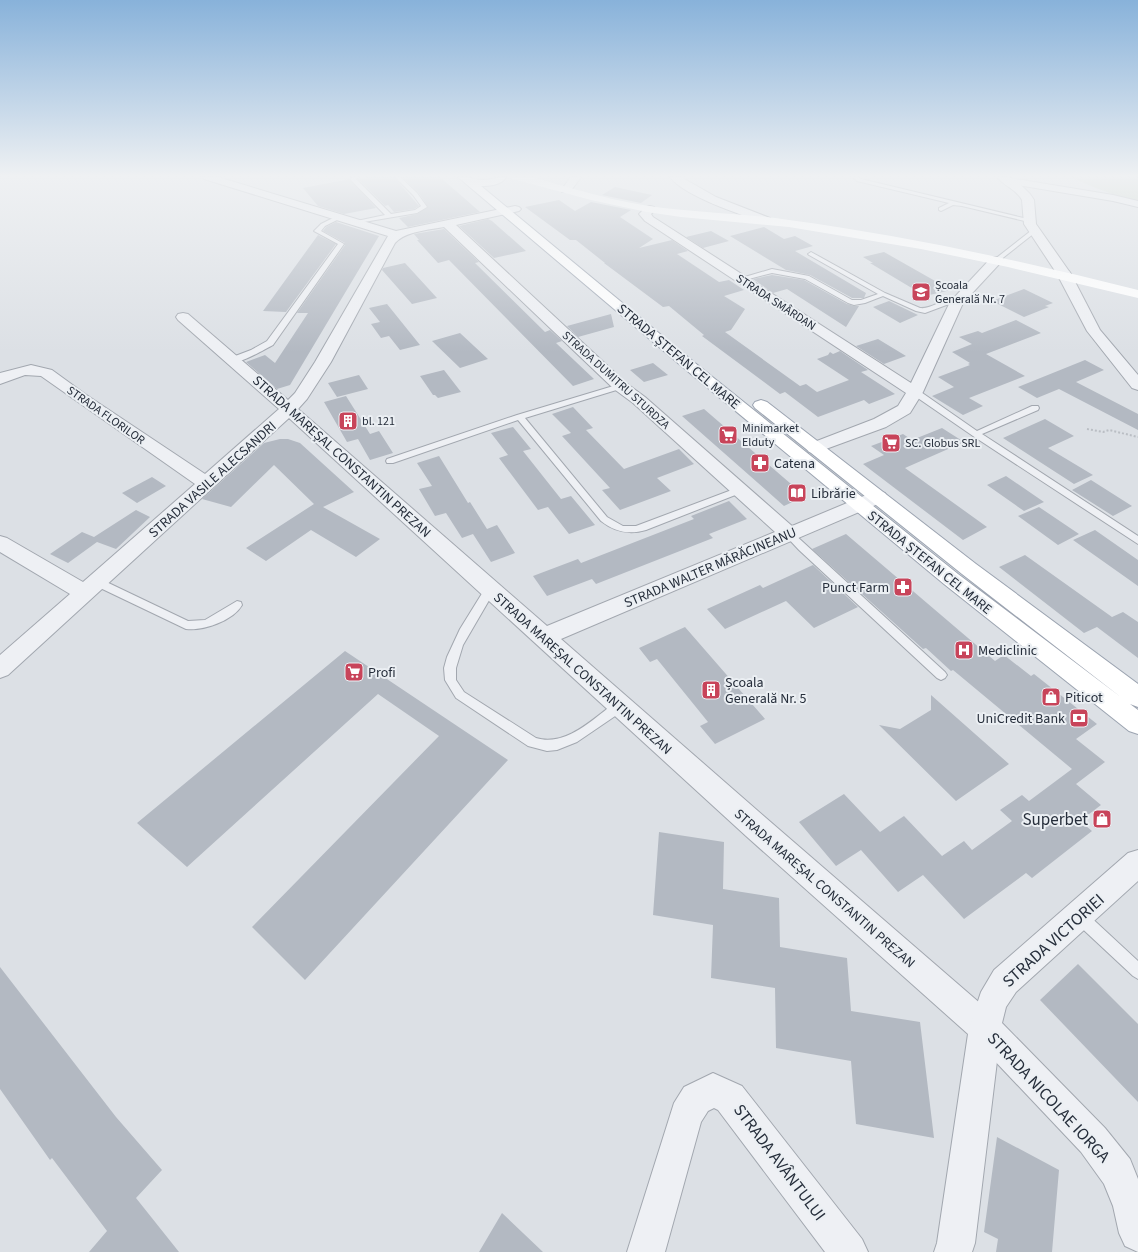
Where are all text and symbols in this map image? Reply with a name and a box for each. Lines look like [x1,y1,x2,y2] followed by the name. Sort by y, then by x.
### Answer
[732,270,819,335] street label: STRADA SMÂRDAN
[935,277,1005,308] place label: Școala Generală Nr. 7
[910,281,932,303] school or university icon: Școala Generală Nr. 7
[613,299,744,414] street label: STRADA ȘTEFAN CEL MARE
[558,327,674,434] street label: STRADA DUMITRU STURDZA
[248,371,435,542] street label: STRADA MAREȘAL CONSTANTIN PREZAN
[63,382,148,449] street label: STRADA FLORILOR
[337,410,359,432] building icon: bl. 121
[362,413,395,430] place label: bl. 121
[144,417,281,543] street label: STRADA VASILE ALECSANDRI
[742,420,799,451] place label: Minimarket Elduty
[717,424,739,446] supermarket icon: Minimarket Elduty
[880,432,902,454] supermarket icon: SC. Globus SRL
[905,435,980,452] place label: SC. Globus SRL
[749,452,771,474] pharmacy icon: Catena
[774,454,815,474] place label: Catena
[786,482,808,504] library icon: Librărie
[811,484,856,504] place label: Librărie
[863,506,996,619] street label: STRADA ȘTEFAN CEL MARE
[621,522,800,613] street label: STRADA WALTER MĂRĂCINEANU
[892,576,914,598] pharmacy icon: Punct Farm
[822,578,889,598] place label: Punct Farm
[489,588,676,759] street label: STRADA MAREȘAL CONSTANTIN PREZAN
[953,639,975,661] hospital icon: Mediclinic
[978,641,1038,661] place label: Mediclinic
[343,661,365,683] supermarket icon: Profi
[368,663,396,683] place label: Profi
[725,673,807,709] place label: Școala Generală Nr. 5
[700,679,722,701] building icon: Școala Generală Nr. 5
[1040,686,1062,708] shop icon: Piticot
[1065,688,1103,708] place label: Piticot
[1068,707,1090,729] bank icon: UniCredit Bank
[977,709,1065,729] place label: UniCredit Bank
[729,804,919,973] street label: STRADA MAREȘAL CONSTANTIN PREZAN
[1022,808,1088,832] place label: Superbet
[1091,808,1113,830] shop icon: Superbet
[997,888,1110,993] street label: STRADA VICTORIEI
[981,1027,1116,1169] street label: STRADA NICOLAE IORGA
[727,1099,831,1226] street label: STRADA AVÂNTULUI

